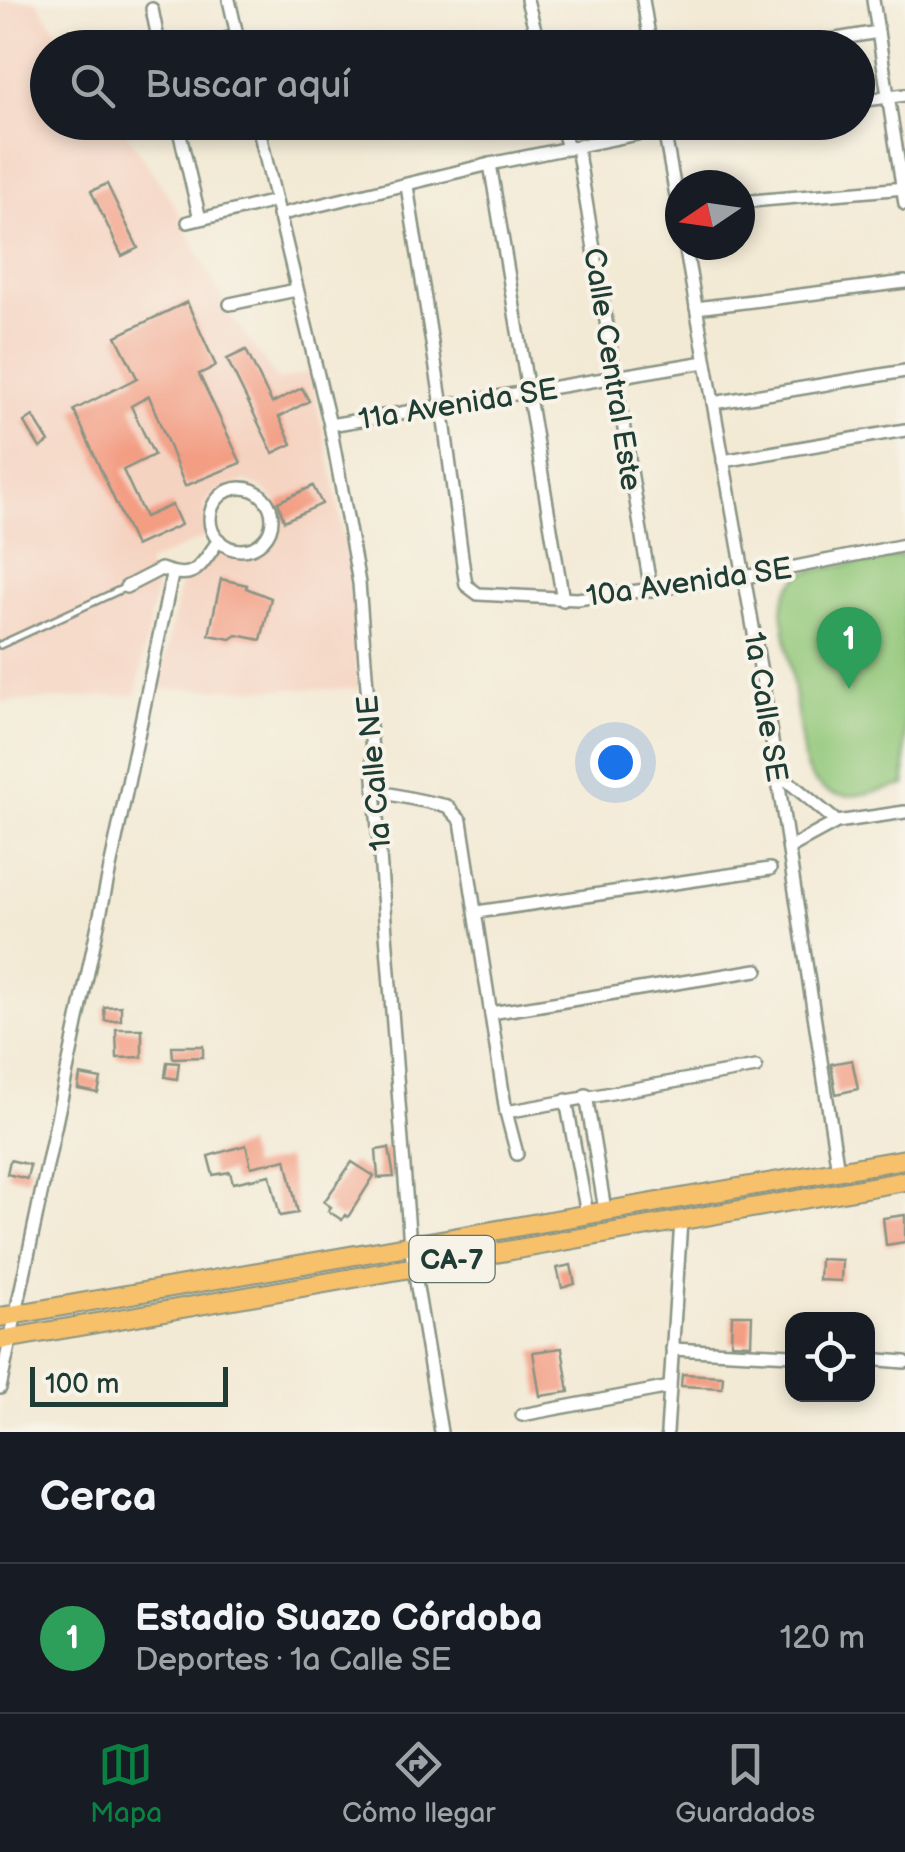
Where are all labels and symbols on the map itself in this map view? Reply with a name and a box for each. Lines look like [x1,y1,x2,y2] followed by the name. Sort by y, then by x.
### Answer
[665,170,755,260] north arrow
[575,245,649,493] street label: Calle Central Este
[356,371,560,439] street label: 11a Avenida SE
[584,551,794,615] street label: 10a Avenida SE
[816,606,882,689] pin: 1
[735,630,795,785] street label: 1a Calle SE
[350,693,400,852] street label: 1a Calle NE
[590,737,641,788] your location
[410,1236,494,1282] road number: CA-7
[30,1362,228,1406] scale bar

